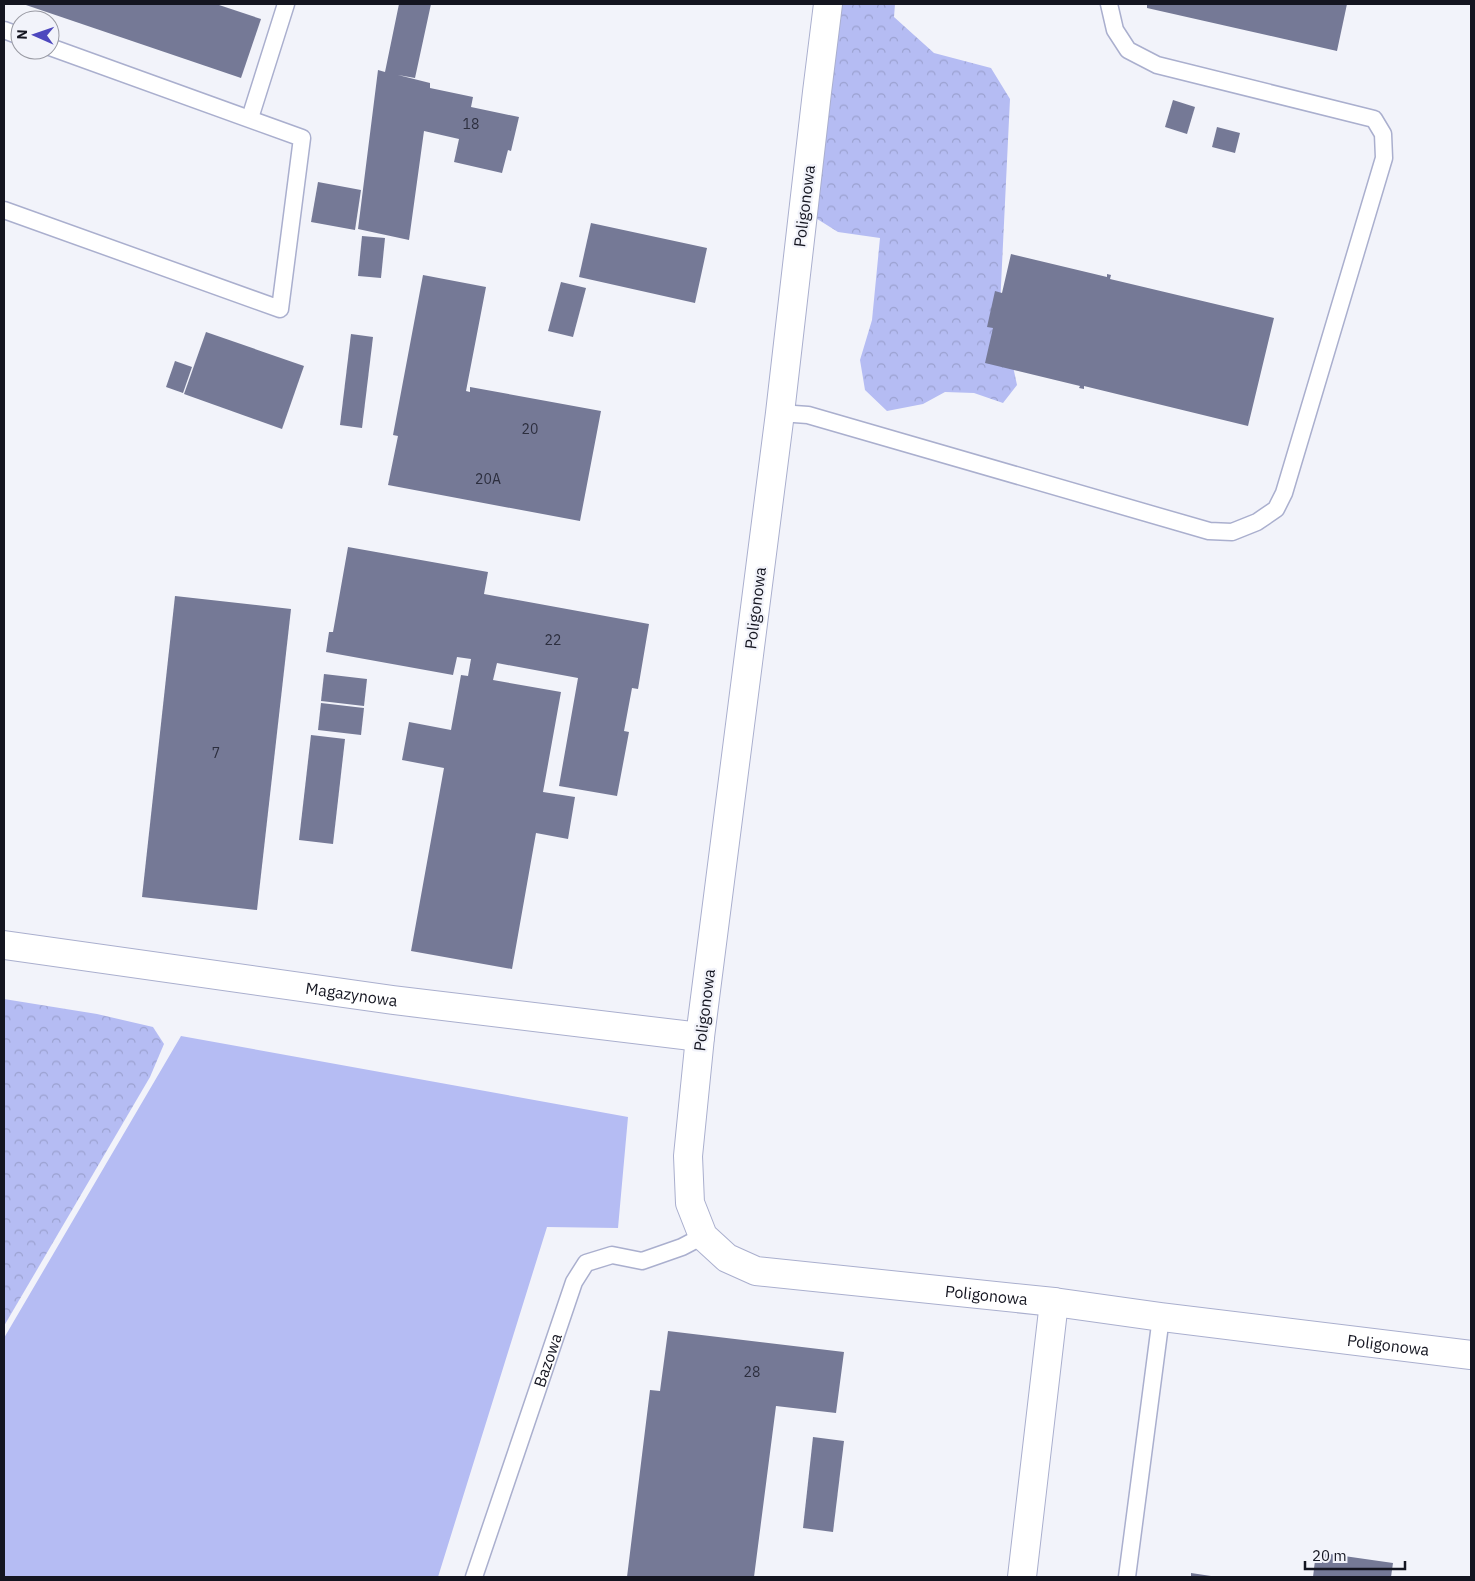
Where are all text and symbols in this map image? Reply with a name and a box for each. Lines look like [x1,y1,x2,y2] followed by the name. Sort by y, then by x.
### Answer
[10,10,60,60] north arrow
[13,29,31,40] text: N
[463,115,479,133] house number: 18
[789,163,819,248] street label: Poligonowa
[522,420,538,438] house number: 20
[475,470,501,488] house number: 20A
[740,565,770,650] street label: Poligonowa
[545,631,561,649] house number: 22
[212,744,220,762] house number: 7
[689,967,719,1052] street label: Poligonowa
[304,978,399,1011] street label: Magazynowa
[944,1281,1029,1309] street label: Poligonowa
[529,1330,566,1390] street label: Bazowa
[1346,1330,1431,1360] street label: Poligonowa
[744,1363,760,1381] house number: 28
[1305,1538,1405,1570] scale bar
[1312,1546,1347,1565] text: 20 m

